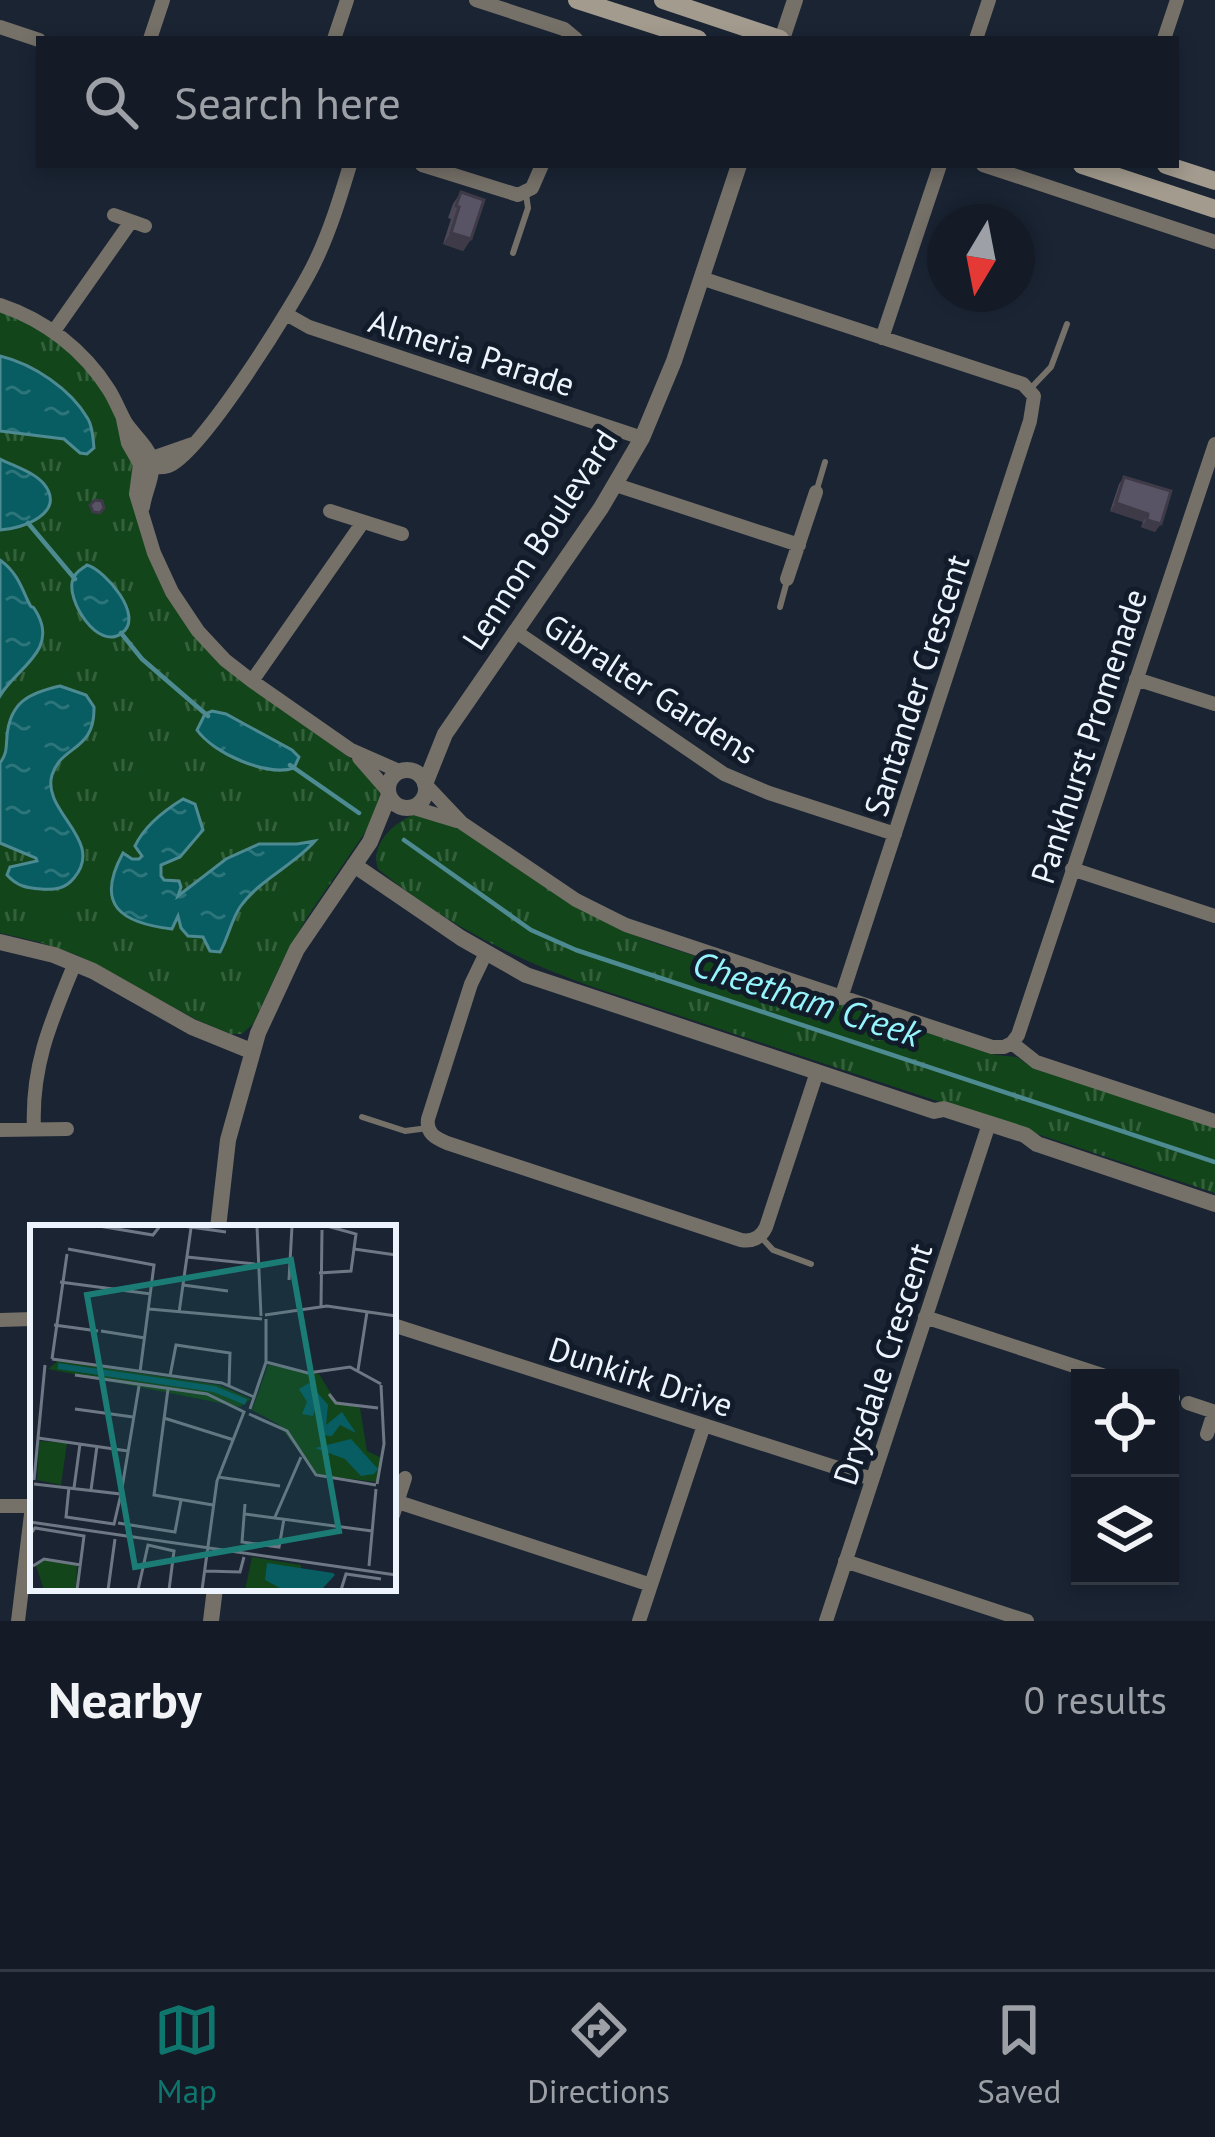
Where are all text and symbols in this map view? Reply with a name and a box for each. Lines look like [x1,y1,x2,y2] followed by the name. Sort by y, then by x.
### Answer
[36,36,1179,168] search box
[78,69,144,135] icon: search
[174,73,401,131] text: Search here
[927,204,1035,312] north arrow
[364,299,580,405] street label: Almeria Parade
[452,421,626,657] street label: Lennon Boulevard
[853,549,979,821] street label: Santander Crescent
[1020,583,1156,889] street label: Pankhurst Promenade
[536,603,766,773] street label: Gibralter Gardens
[687,939,929,1057] water label: Cheetham Creek
[30,1225,396,1591] inset map
[823,1238,941,1490] street label: Drysdale Crescent
[544,1326,738,1426] street label: Dunkirk Drive
[1071,1369,1179,1585] map controls
[1071,1369,1179,1477] button: locate
[1071,1477,1179,1585] button: layers
[48,1666,202,1732] text: Nearby
[1024,1674,1167,1725] text: 0 results
[154,1997,220,2112] tab: Map
[527,1997,670,2112] tab: Directions
[977,1997,1061,2112] tab: Saved

